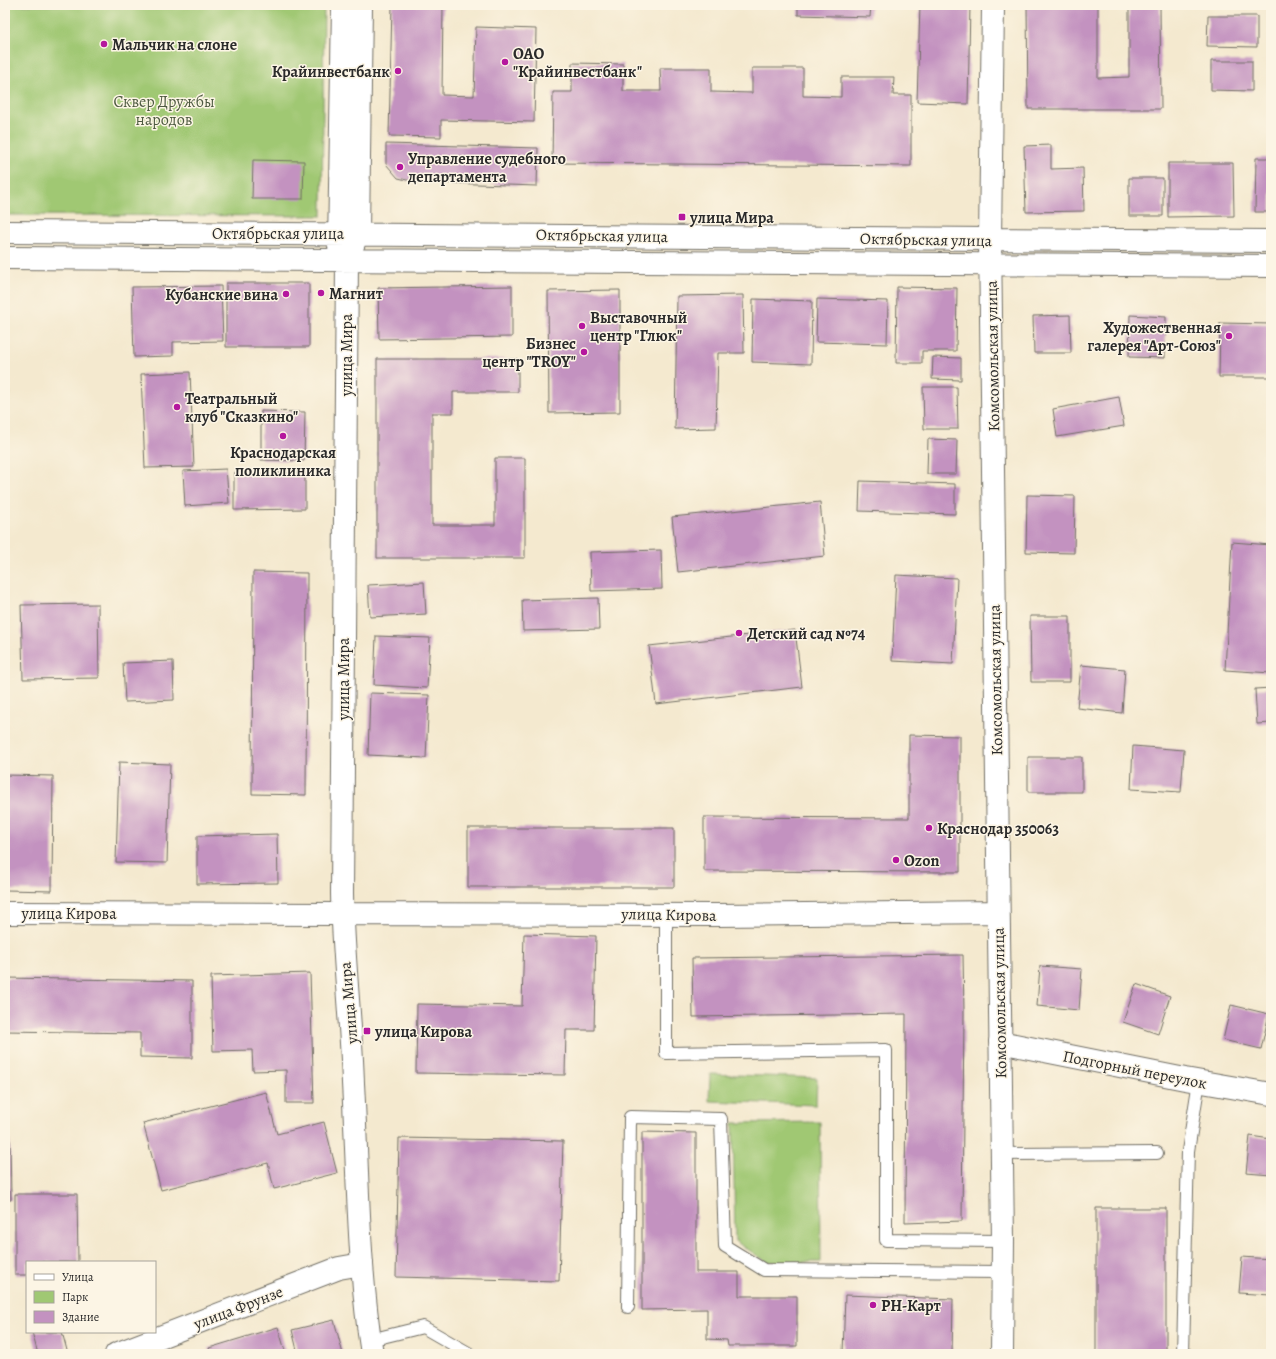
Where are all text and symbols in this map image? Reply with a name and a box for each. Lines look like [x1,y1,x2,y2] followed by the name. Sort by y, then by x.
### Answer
[112,34,237,56] place label: Мальчик на слоне
[99,39,109,49] marker: Мальчик на слоне
[513,43,642,83] place label: ОАО "Крайинвестбанк"
[500,57,510,67] marker: ОАО "Крайинвестбанк"
[272,61,390,83] place label: Крайинвестбанк
[393,66,403,76] marker: Крайинвестбанк
[113,91,215,131] park label: Сквер Дружбы народов
[407,148,566,188] place label: Управление судебного департамента
[395,162,405,172] marker: Управление судебного департамента
[689,207,774,229] place label: улица Мира
[677,212,687,222] marker: улица Мира
[212,223,345,245] street label: Октябрьская улица
[536,224,669,248] street label: Октябрьская улица
[860,228,993,252] street label: Октябрьская улица
[981,280,1005,432] street label: Комсомольская улица
[329,283,384,305] place label: Магнит
[165,284,278,306] place label: Кубанские вина
[316,288,326,298] marker: Магнит
[281,289,291,299] marker: Кубанские вина
[590,307,687,347] place label: Выставочный центр "Глюк"
[336,313,358,397] street label: улица Мира
[1087,317,1221,357] place label: Художественная галерея "Арт-Союз"
[577,321,587,331] marker: Выставочный центр "Глюк"
[1224,331,1234,341] marker: Художественная галерея "Арт-Союз"
[482,333,576,373] place label: Бизнес центр "TROY"
[579,347,589,357] marker: Бизнес центр "TROY"
[185,388,298,428] place label: Театральный клуб "Сказкино"
[172,402,182,412] marker: Театральный клуб "Сказкино"
[278,431,288,441] marker: Краснодарская поликлиника
[230,442,336,482] place label: Краснодарская поликлиника
[984,604,1008,756] street label: Комсомольская улица
[747,623,866,645] place label: Детский сад №74
[734,628,744,638] marker: Детский сад №74
[333,637,355,721] street label: улица Мира
[937,818,1059,840] place label: Краснодар 350063
[924,823,934,833] marker: Краснодар 350063
[904,850,939,872] place label: Ozon
[891,855,901,865] marker: Ozon
[20,903,117,925] street label: улица Кирова
[620,903,717,927] street label: улица Кирова
[988,927,1012,1079] street label: Комсомольская улица
[334,960,364,1046] street label: улица Мира
[374,1021,472,1043] place label: улица Кирова
[362,1026,372,1036] marker: улица Кирова
[1061,1045,1209,1095] street label: Подгорный переулок
[26,1261,156,1333] legend
[62,1269,94,1285] text: Улица
[190,1281,286,1335] street label: улица Фрунзе
[62,1289,88,1305] text: Парк
[881,1295,942,1317] place label: РН-Карт
[868,1300,878,1310] marker: РН-Карт
[62,1309,99,1325] text: Здание

